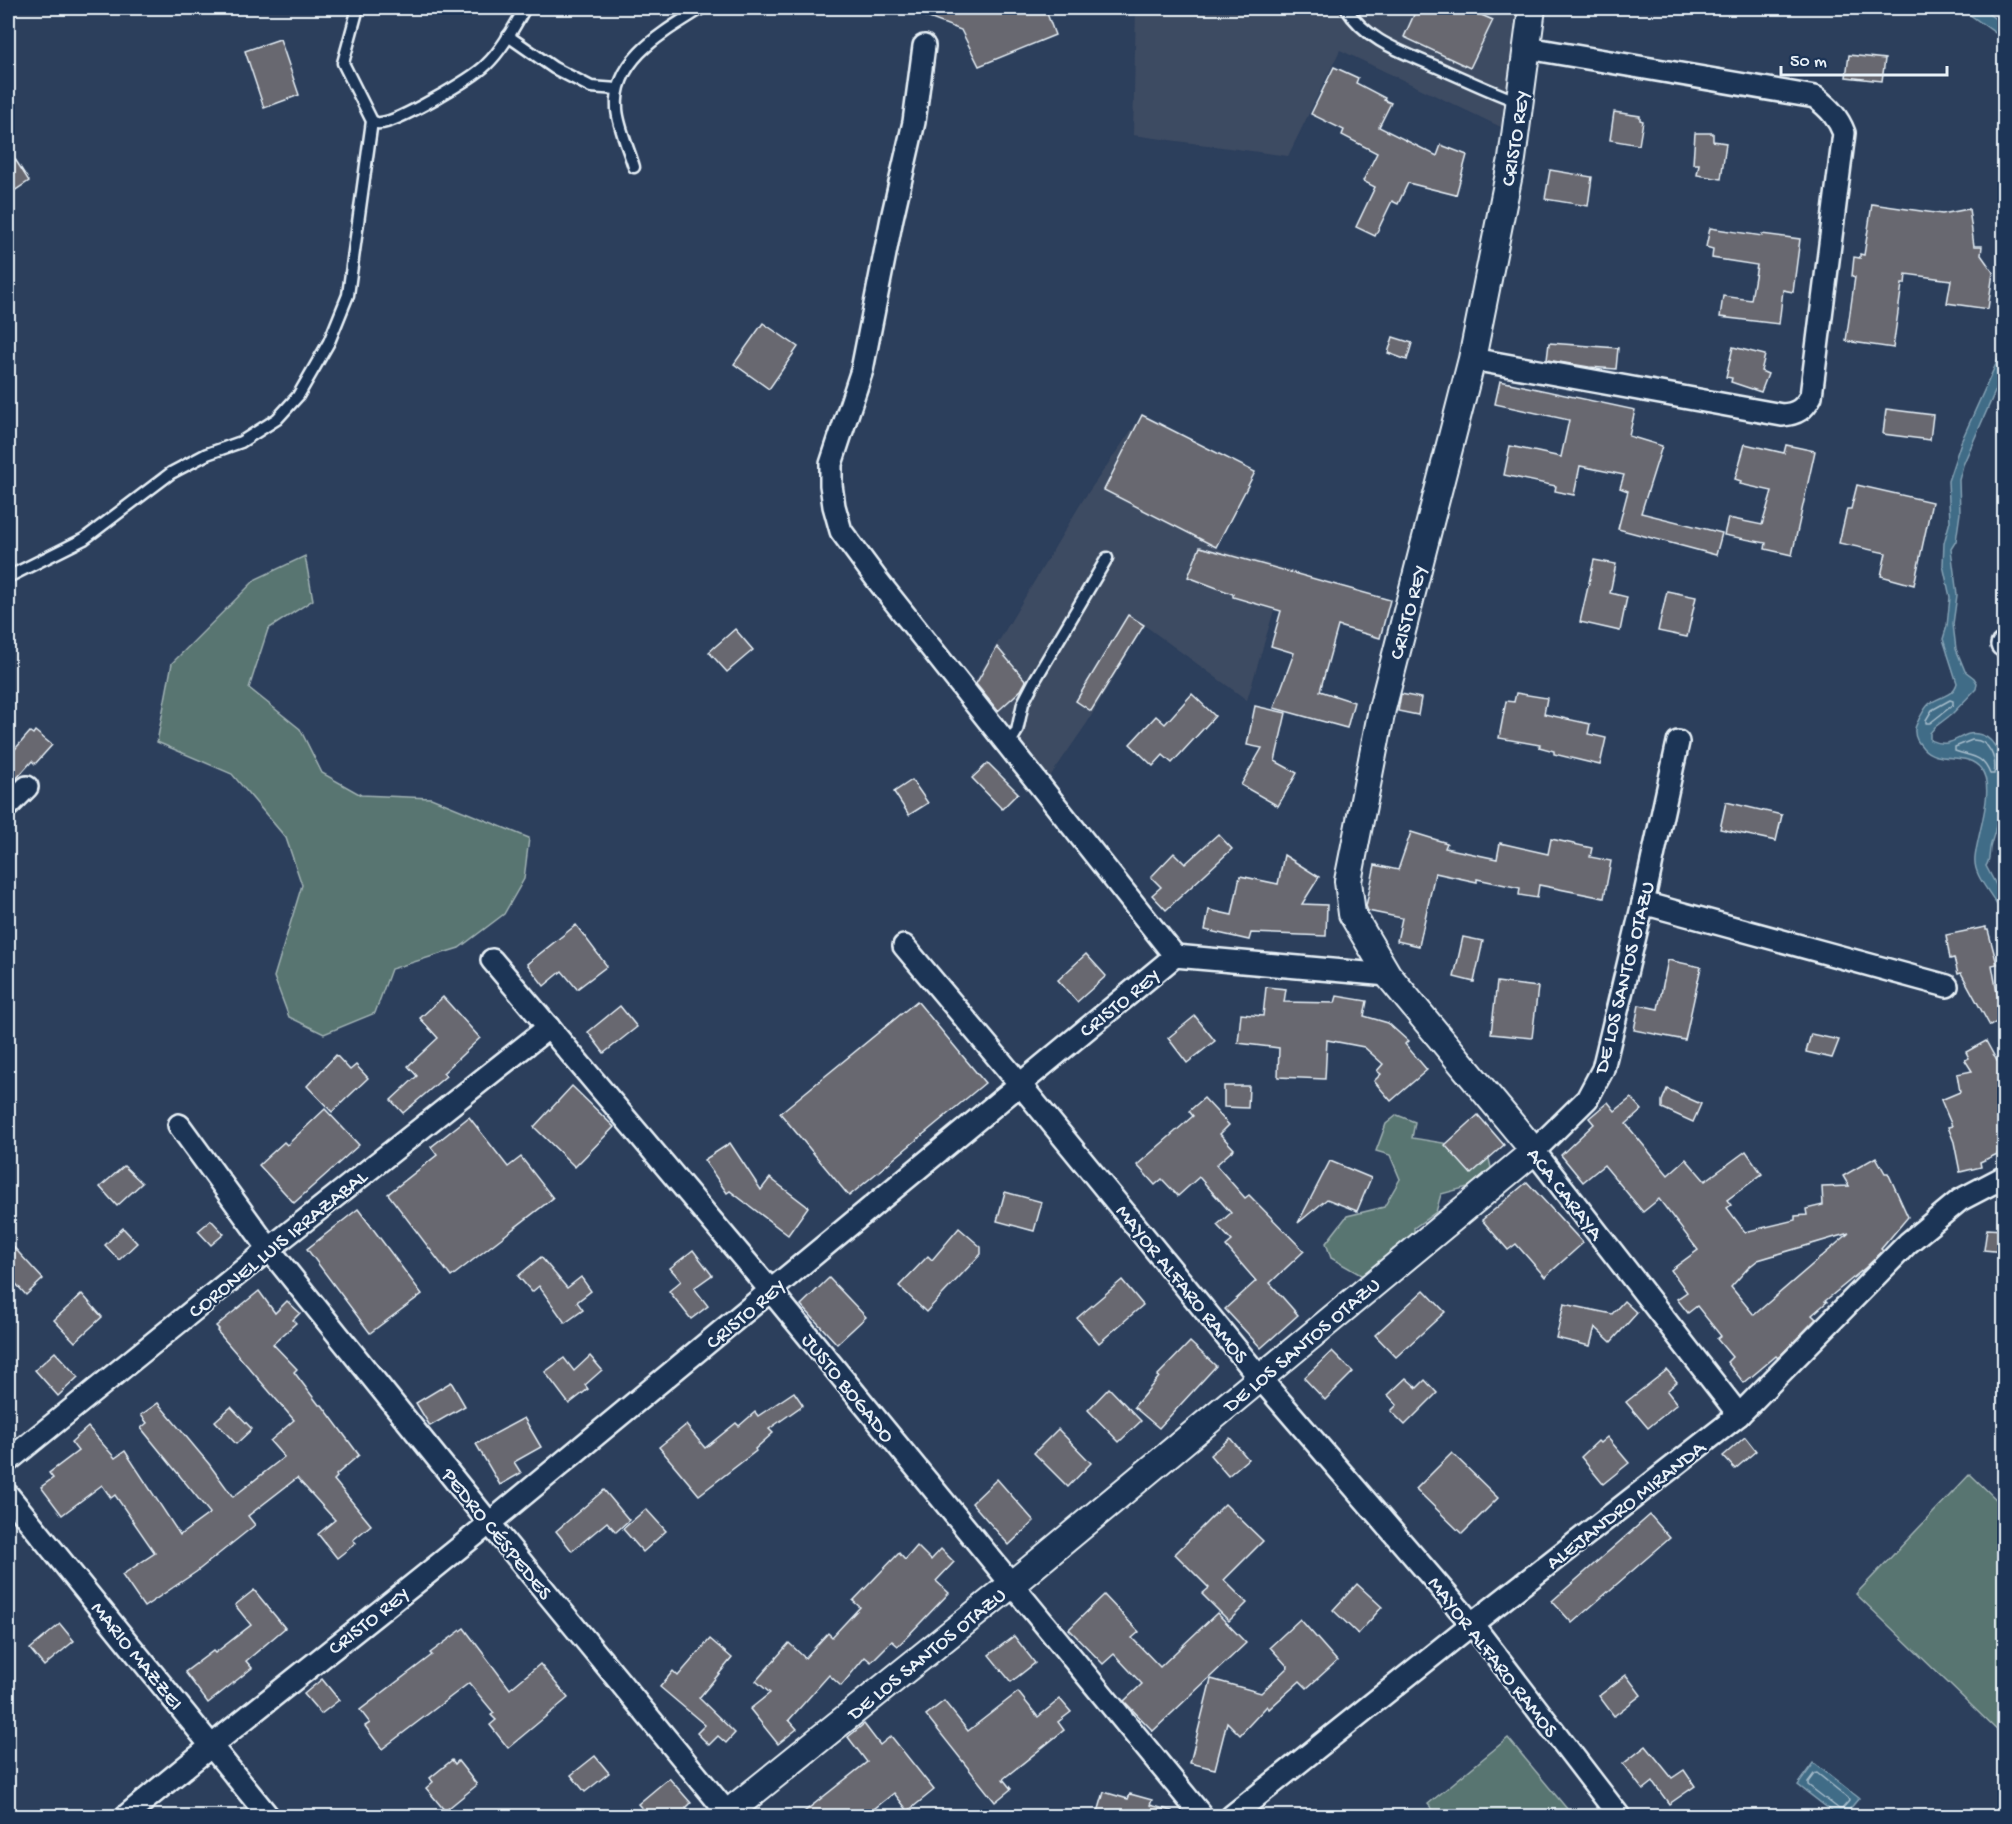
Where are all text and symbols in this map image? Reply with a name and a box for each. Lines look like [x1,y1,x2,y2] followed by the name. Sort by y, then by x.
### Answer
[1781,39,1948,77] scale bar
[1790,52,1827,73] text: 50 m
[1498,89,1537,188] street label: CRISTO REY
[1386,563,1435,663] street label: CRISTO REY
[1590,879,1662,1078] street label: DE LOS SANTOS OTAZU
[1076,965,1167,1045] street label: CRISTO REY
[1519,1144,1608,1248] street label: ACA CARAYA
[185,1165,375,1326] street label: CORONEL LUIS IRRAZABAL
[1108,1201,1252,1370] street label: MAYOR ALFARO RAMOS
[1218,1274,1387,1421] street label: DE LOS SANTOS OTAZU
[702,1275,792,1356] street label: CRISTO REY
[794,1329,898,1449] street label: JUSTO BOGADO
[1542,1436,1713,1577] street label: ALEJANDRO MIRANDA
[434,1463,556,1606] street label: PEDRO CÉSPEDES
[1421,1573,1562,1744] street label: MAYOR ALFARO RAMOS
[324,1583,416,1662] street label: CRISTO REY
[842,1584,1013,1729] street label: DE LOS SANTOS OTAZU
[84,1598,187,1717] street label: MARIO MAZZEI

